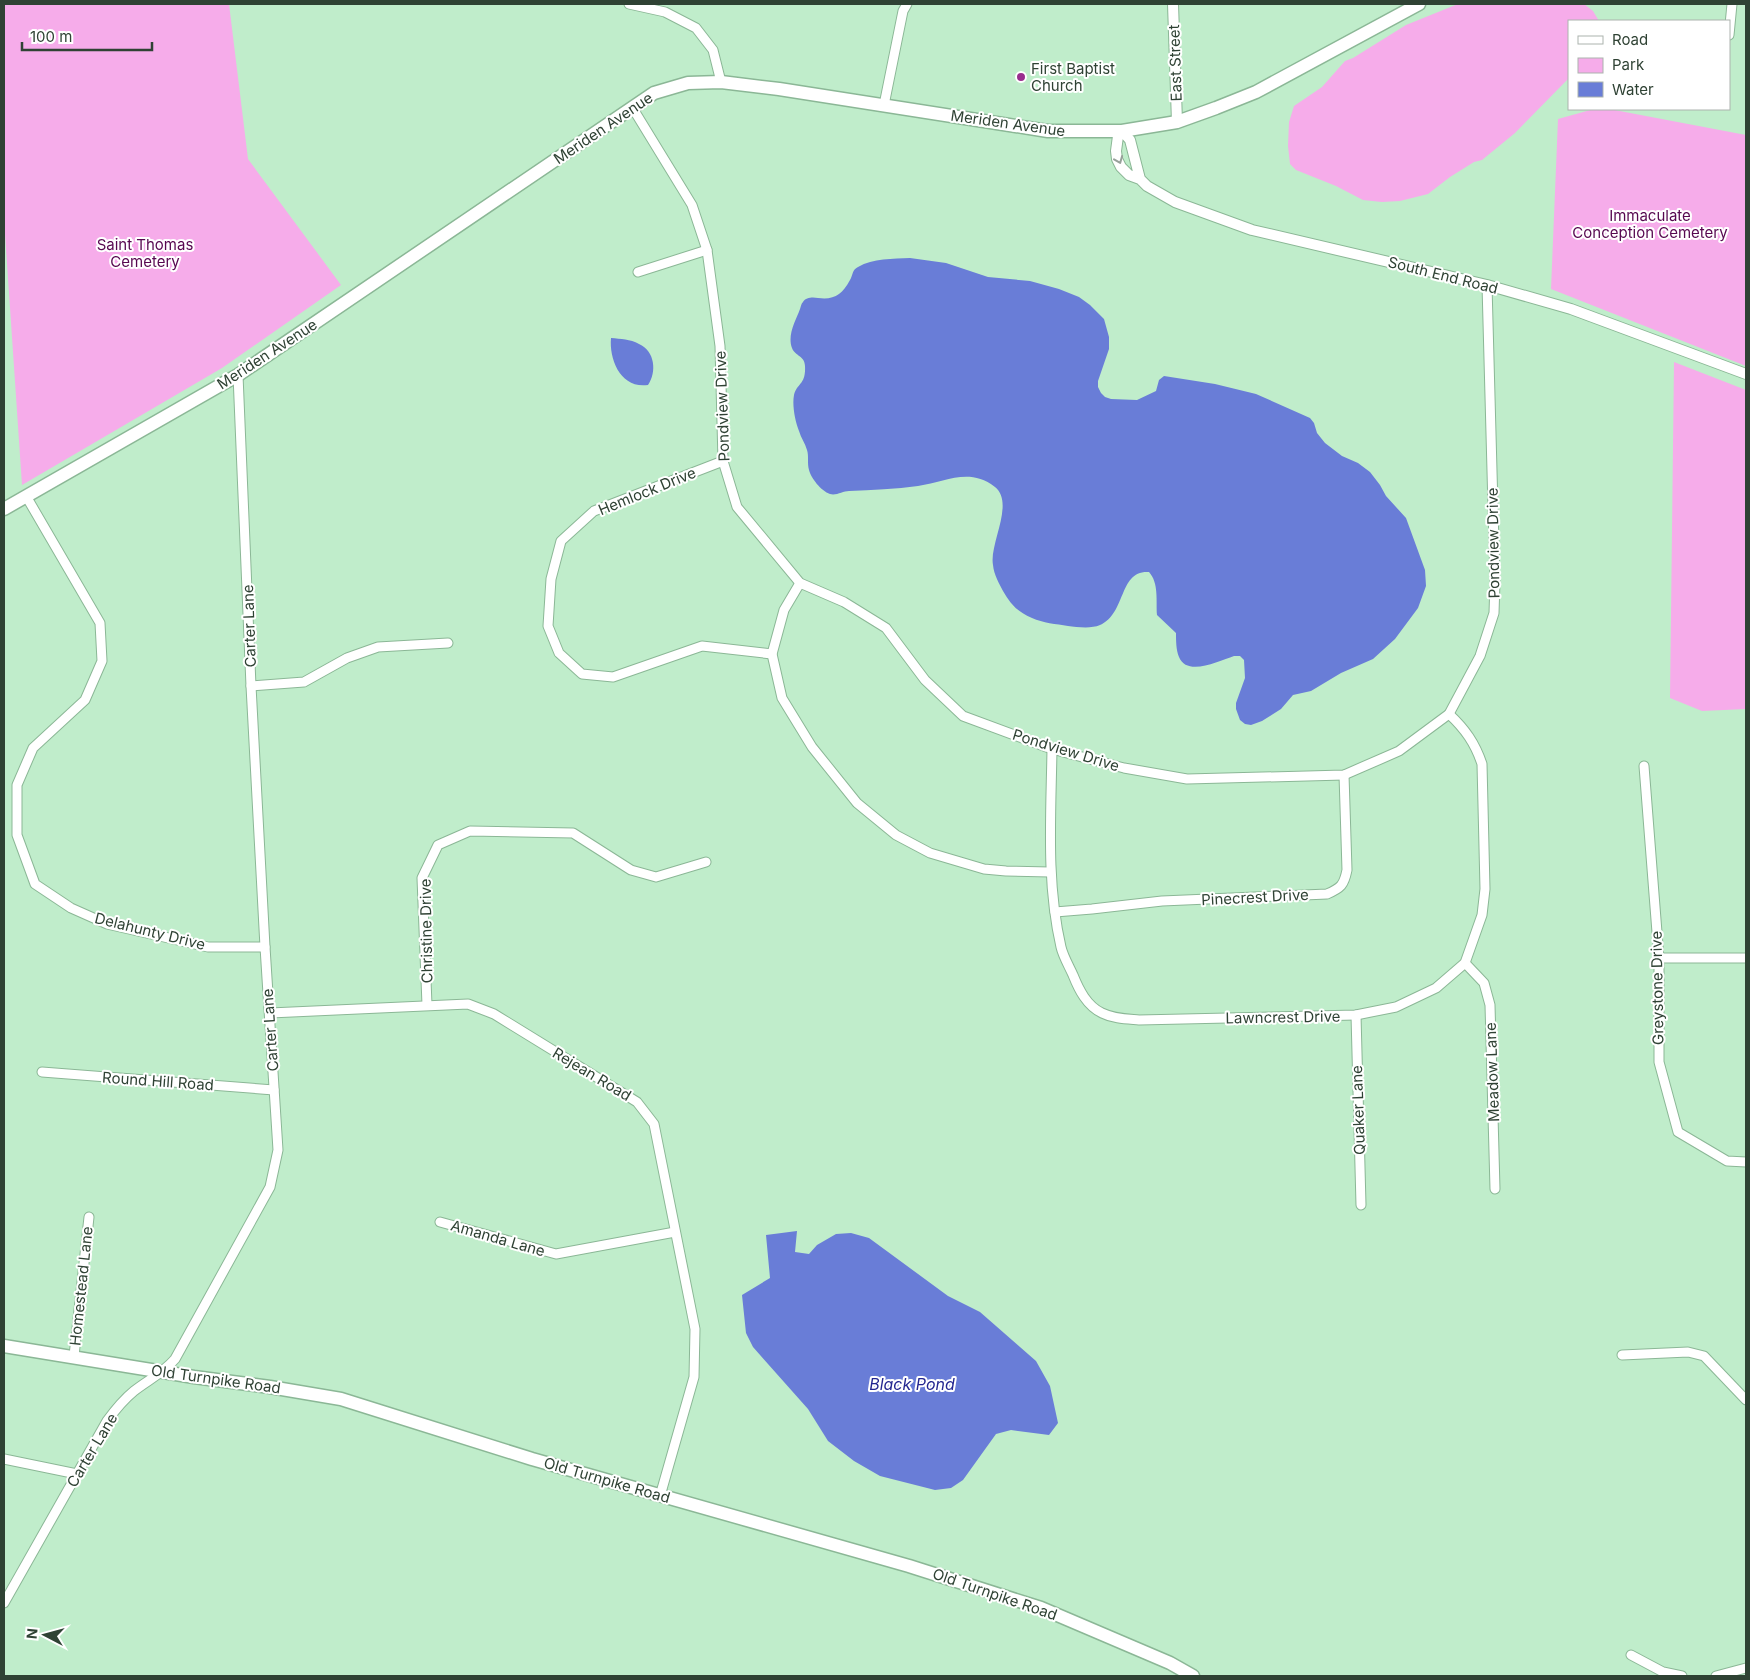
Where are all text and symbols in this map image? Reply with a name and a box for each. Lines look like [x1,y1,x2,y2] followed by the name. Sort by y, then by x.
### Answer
[22,20,152,52] scale bar
[1568,20,1730,110] legend
[1164,24,1186,102] street label: East Street
[30,27,72,46] text: 100 m
[1612,30,1648,49] text: Road
[1612,55,1645,74] text: Park
[1031,59,1115,95] place label: First Baptist Church
[1015,71,1027,83] marker: First Baptist Church
[1612,80,1654,99] text: Water
[550,88,656,168] street label: Meriden Avenue
[949,106,1067,140] street label: Meriden Avenue
[1113,155,1123,164] one-way arrow
[1572,206,1728,242] park label: Immaculate Conception Cemetery
[97,235,193,271] park label: Saint Thomas Cemetery
[1386,252,1500,298] street label: South End Road
[213,315,321,393] street label: Meriden Avenue
[711,350,733,462] street label: Pondview Drive
[595,463,699,519] street label: Hemlock Drive
[1483,487,1503,599] street label: Pondview Drive
[238,584,260,668] street label: Carter Lane
[1010,725,1122,775] street label: Pondview Drive
[416,878,436,984] street label: Christine Drive
[1201,885,1309,909] street label: Pinecrest Drive
[93,908,207,954] street label: Delahunty Drive
[1647,931,1667,1045] street label: Greystone Drive
[258,988,282,1072] street label: Carter Lane
[1225,1006,1341,1028] street label: Lawncrest Drive
[1481,1022,1503,1122] street label: Meadow Lane
[549,1043,635,1105] street label: Rejean Road
[1347,1065,1369,1155] street label: Quaker Lane
[101,1068,215,1094] street label: Round Hill Road
[449,1215,547,1261] street label: Amanda Lane
[65,1225,97,1347] street label: Homestead Lane
[150,1361,282,1397] street label: Old Turnpike Road
[869,1374,955,1394] water label: Black Pond
[62,1409,122,1491] street label: Carter Lane
[542,1453,672,1507] street label: Old Turnpike Road
[930,1564,1060,1624] street label: Old Turnpike Road
[20,1610,70,1660] north arrow
[23,1627,41,1640] text: N

